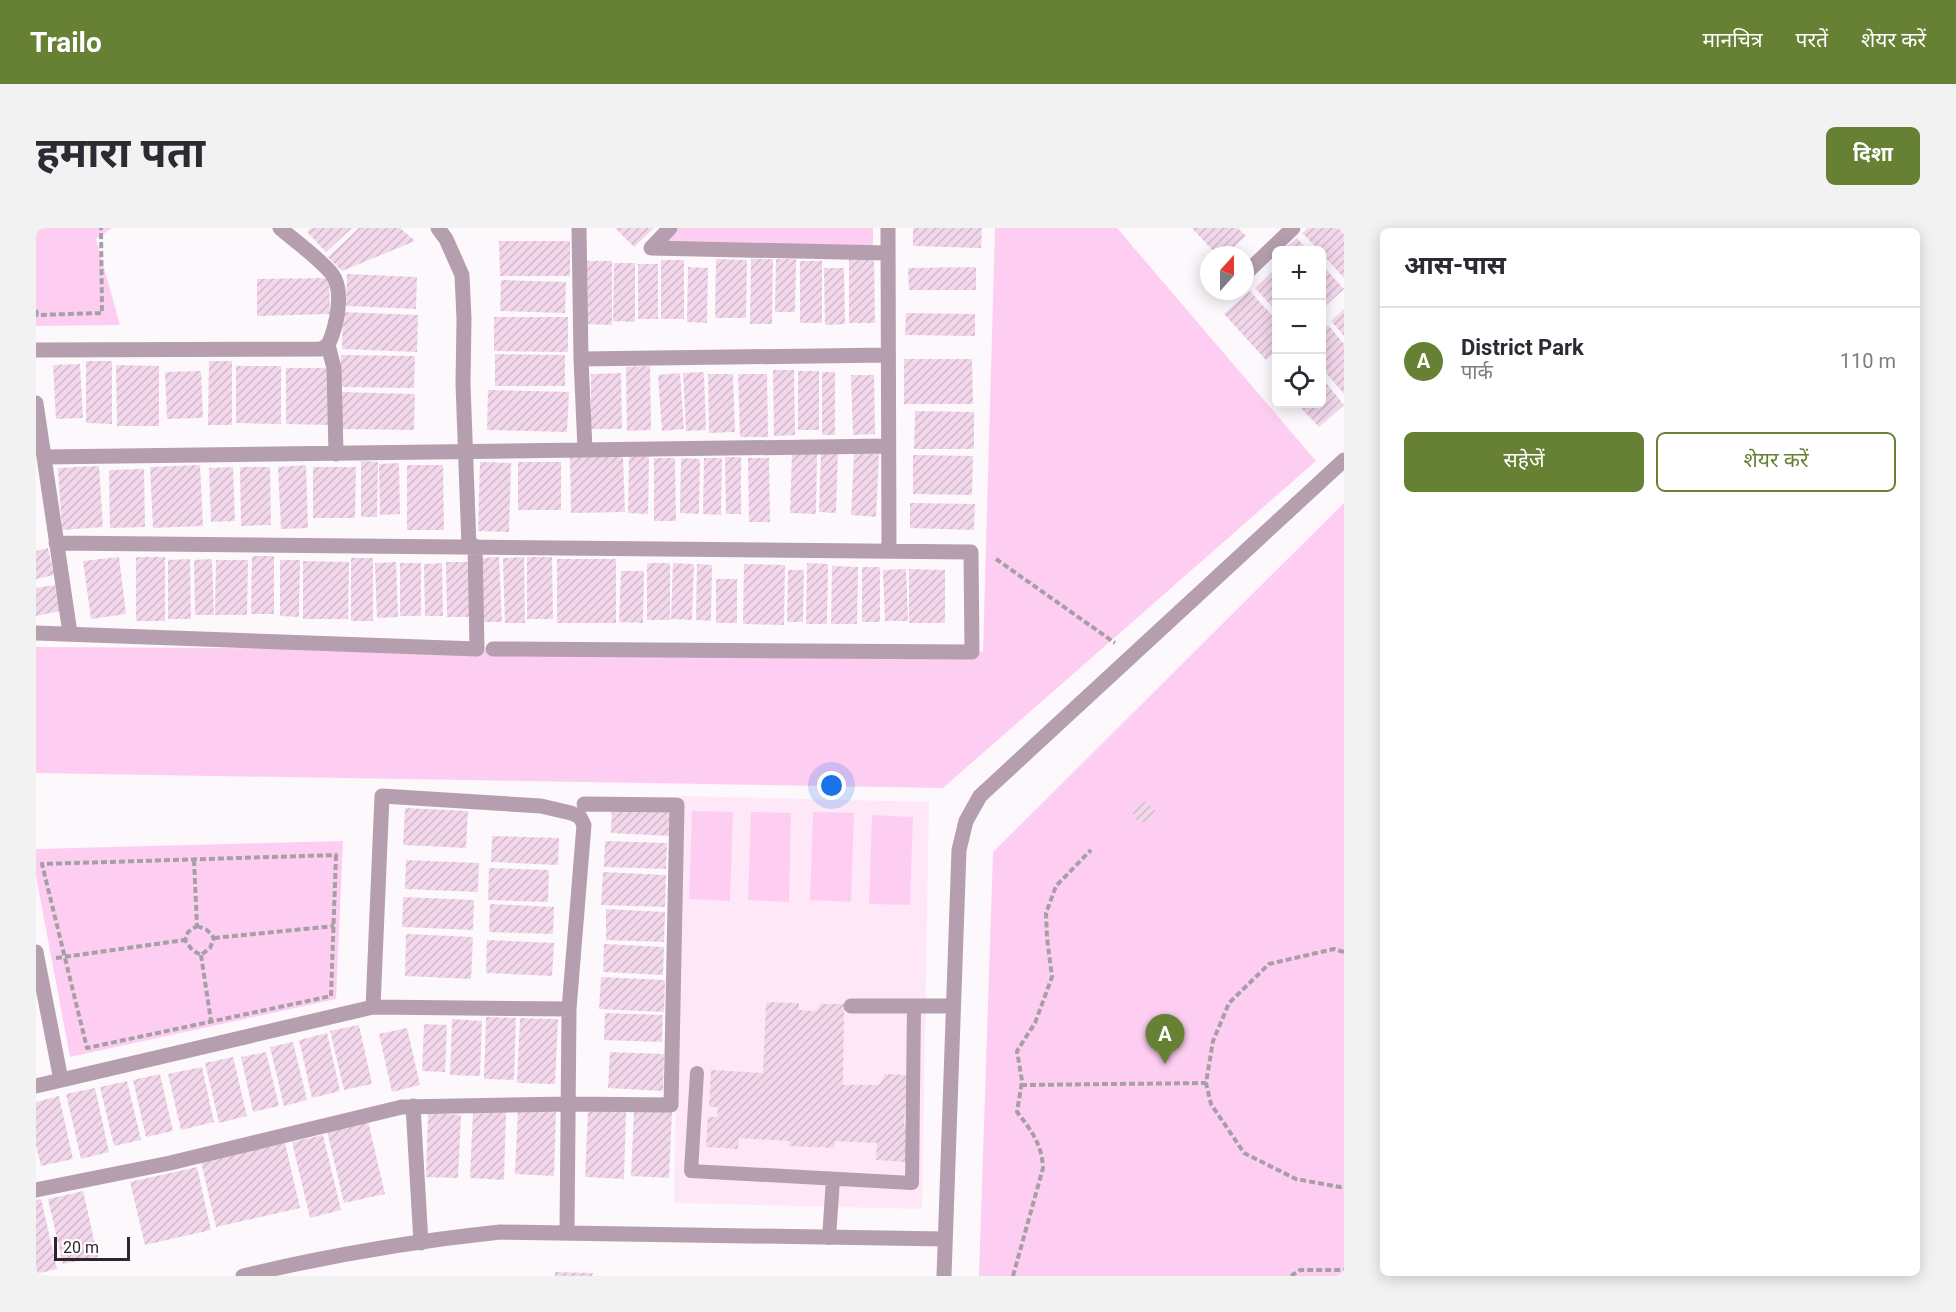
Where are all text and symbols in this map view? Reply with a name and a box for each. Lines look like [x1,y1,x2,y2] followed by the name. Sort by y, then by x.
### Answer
[30,26,102,59] text: Trailo
[1702,28,1763,52] text: मानचित्र
[1796,28,1828,52] text: परतें
[1861,28,1926,52] text: शेयर करें
[1826,127,1920,185] button: दिशा
[36,128,205,177] text: हमारा पता
[1200,246,1254,300] north arrow
[1272,246,1326,408] map controls
[1272,246,1326,300] button: +
[1404,250,1506,280] text: आस-पास
[1272,300,1326,354] button: −
[1461,335,1584,360] text: District Park
[1417,349,1430,373] text: A
[1840,349,1896,373] text: 110 m
[1272,354,1326,408] button: locate
[1461,360,1493,384] text: पार्क
[1404,432,1644,492] button: सहेजें
[1656,432,1896,492] button: शेयर करें
[817,771,846,800] your location
[1146,1014,1184,1064] pin: A
[54,1234,130,1262] scale bar
[63,1238,99,1257] text: 20 m

